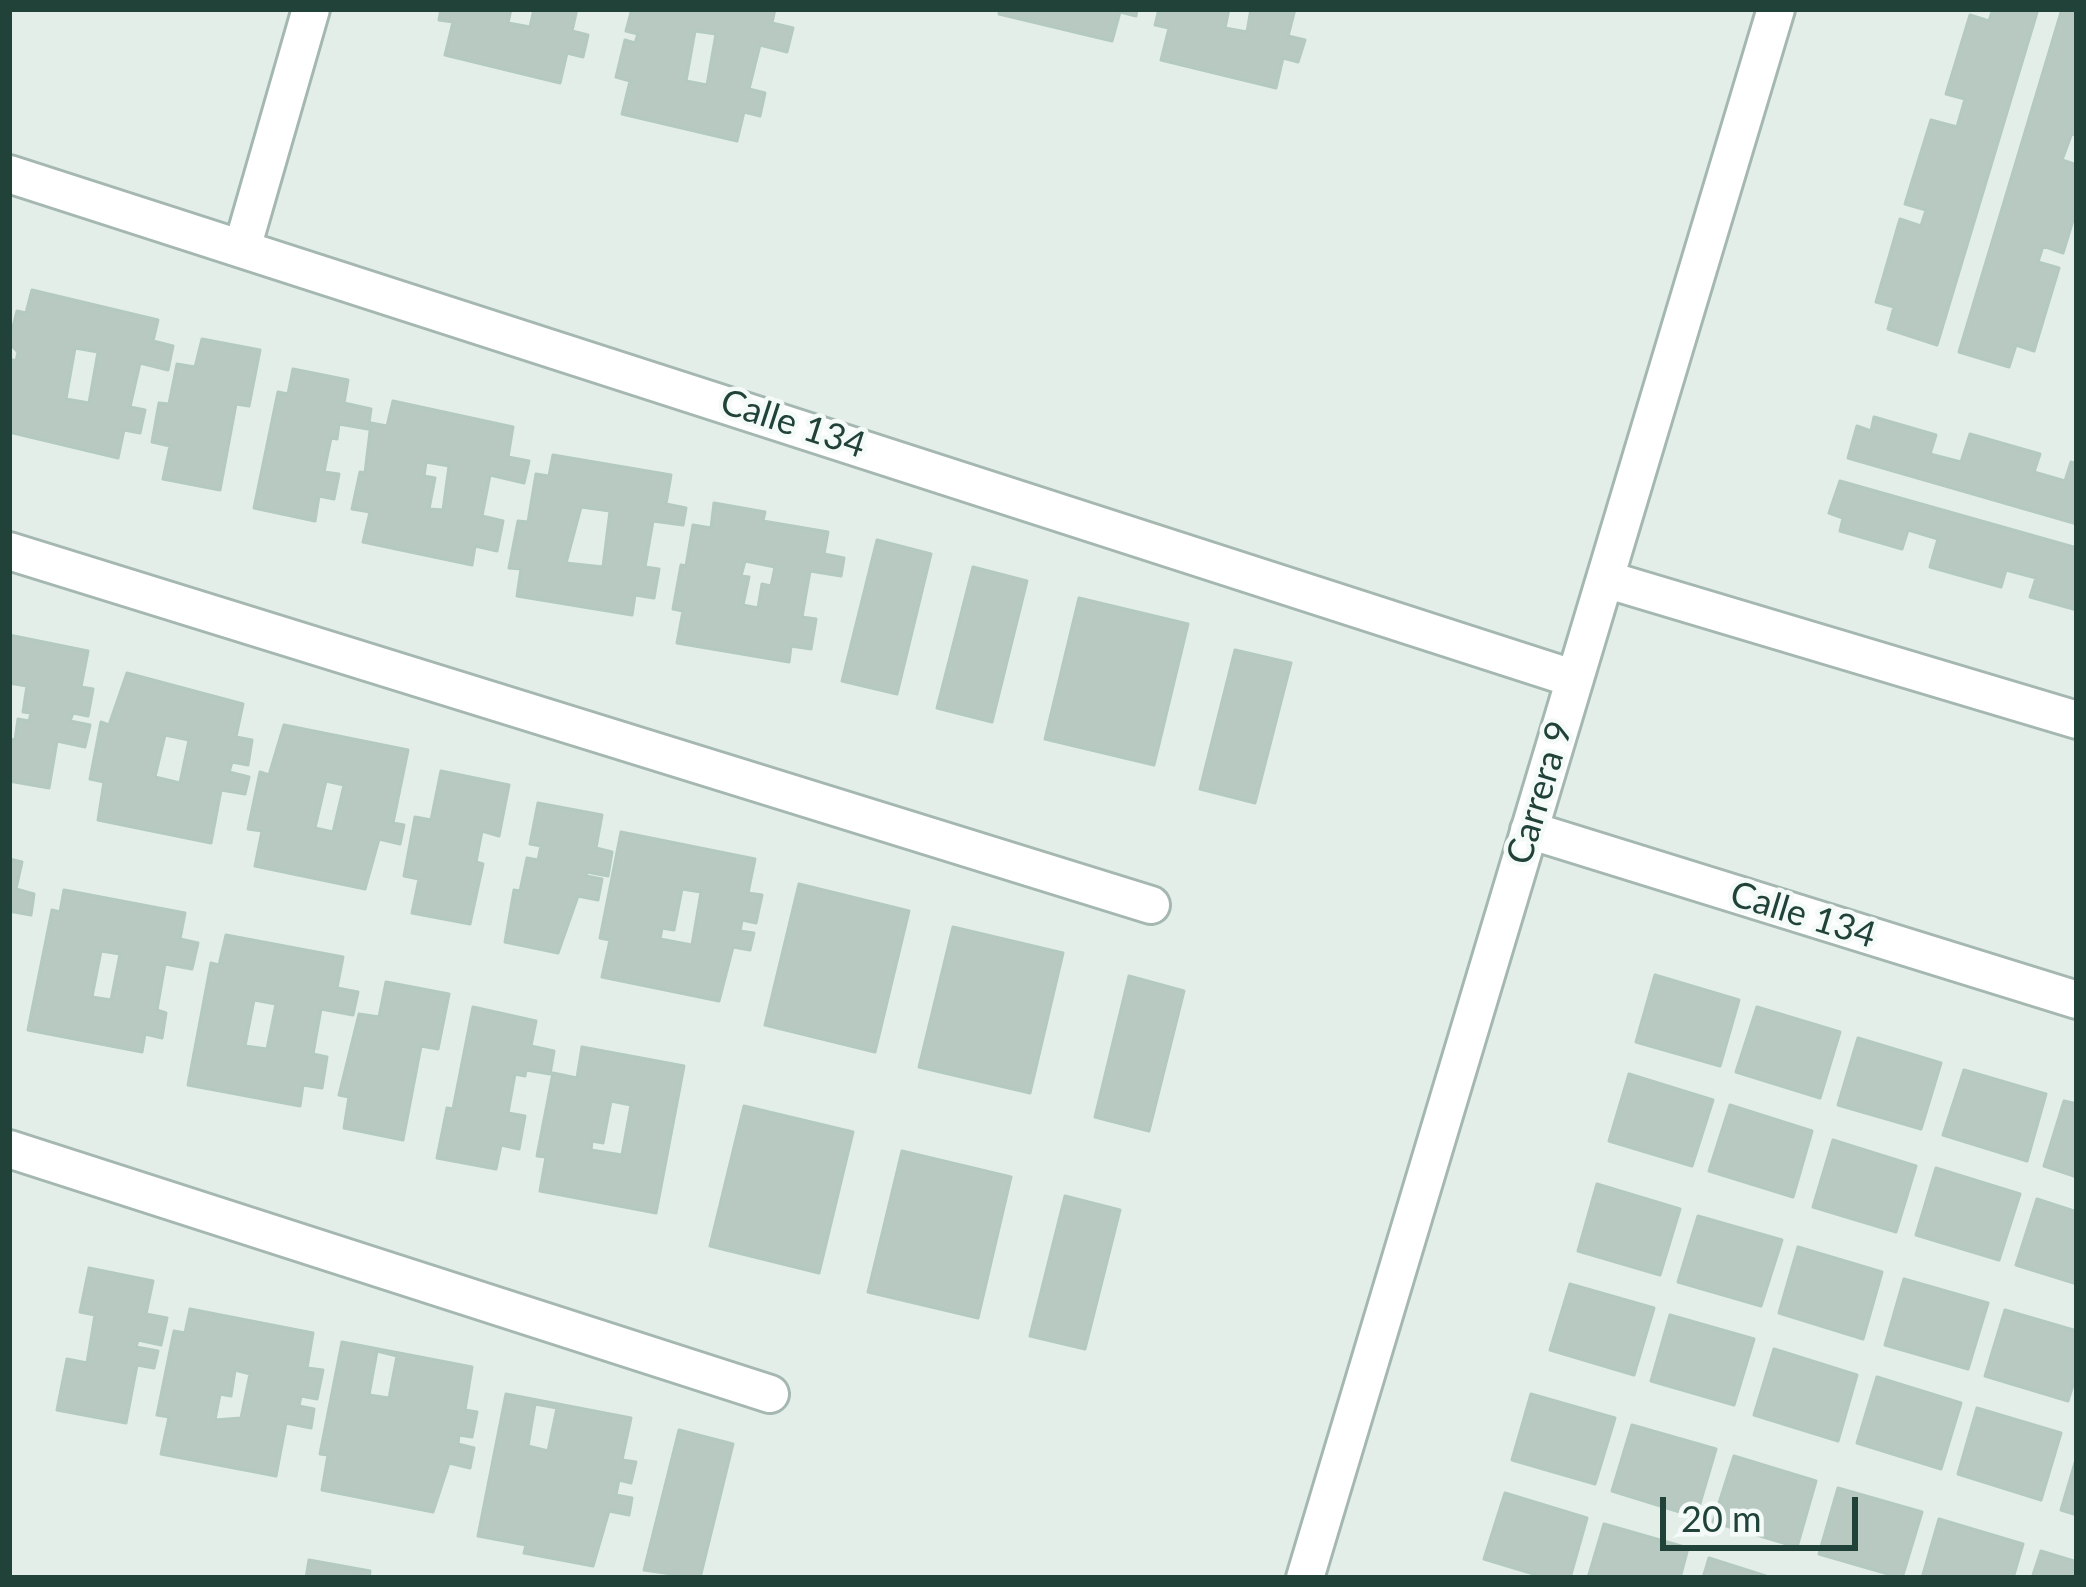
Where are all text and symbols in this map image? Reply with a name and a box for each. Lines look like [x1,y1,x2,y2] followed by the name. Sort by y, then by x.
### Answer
[715,380,871,468] street label: Calle 134
[1498,716,1582,870] street label: Carrera 9
[1725,872,1881,958] street label: Calle 134
[1666,1473,1864,1547] scale bar
[1681,1496,1762,1540] text: 20 m

